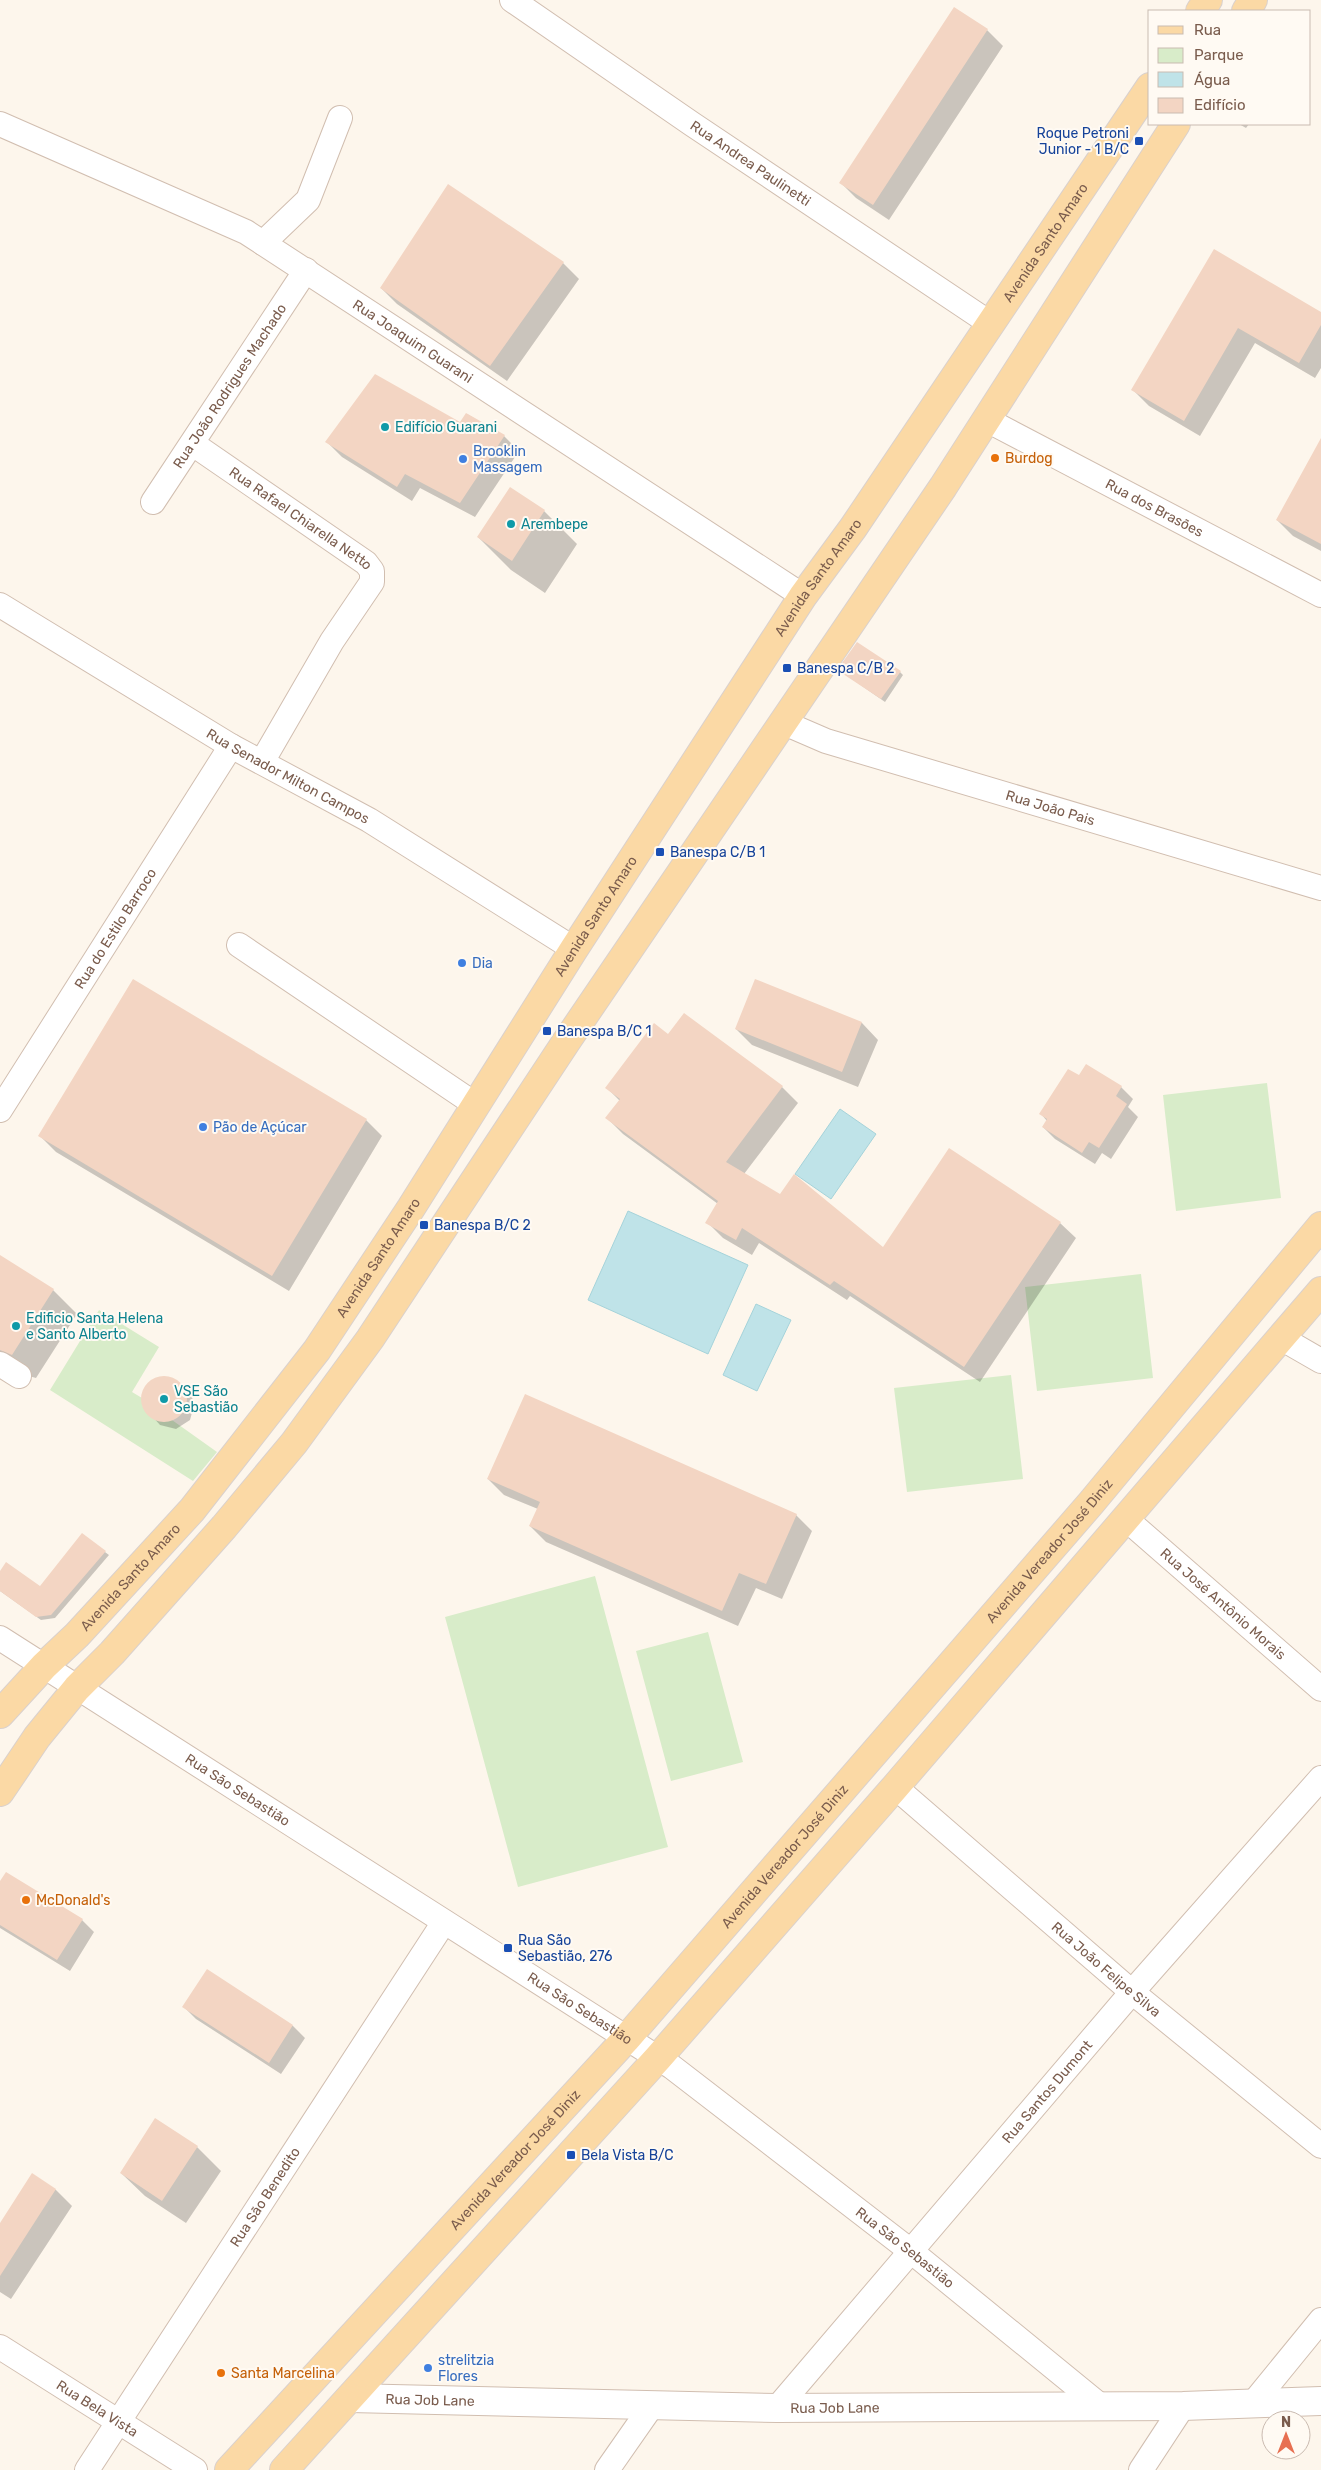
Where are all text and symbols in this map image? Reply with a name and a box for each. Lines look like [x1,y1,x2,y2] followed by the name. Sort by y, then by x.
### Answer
[1148,10,1311,125] legend
[1194,21,1221,39] text: Rua
[1194,46,1244,64] text: Parque
[1194,71,1230,89] text: Água
[1194,96,1246,114] text: Edifício
[687,117,814,210] street label: Rua Andrea Paulinetti
[1037,125,1129,158] place label: Roque Petroni Junior - 1 B/C
[1133,135,1145,147] marker: Roque Petroni Junior - 1 B/C
[1000,180,1092,306] street label: Avenida Santo Amaro
[349,296,476,387] street label: Rua Joaquim Guarani
[170,301,290,472] street label: Rua João Rodrigues Machado
[395,419,497,436] place label: Edifício Guarani
[379,421,391,433] marker: Edifício Guarani
[473,443,543,476] place label: Brooklin Massagem
[1005,450,1053,467] place label: Burdog
[989,452,1001,464] marker: Burdog
[457,453,469,465] marker: Brooklin Massagem
[226,464,376,573] street label: Rua Rafael Chiarella Netto
[1102,476,1206,541] street label: Rua dos Brasões
[521,516,588,533] place label: Arembepe
[771,516,866,640] street label: Avenida Santo Amaro
[505,518,517,530] marker: Arembepe
[797,660,894,677] place label: Banespa C/B 2
[781,662,793,674] marker: Banespa C/B 2
[203,725,372,828] street label: Rua Senador Milton Campos
[1004,787,1097,829] street label: Rua João Pais
[670,844,765,861] place label: Banespa C/B 1
[654,846,666,858] marker: Banespa C/B 1
[551,853,641,980] street label: Avenida Santo Amaro
[71,865,160,992] street label: Rua do Estilo Barroco
[472,955,493,972] place label: Dia
[456,957,468,969] marker: Dia
[557,1023,651,1040] place label: Banespa B/C 1
[541,1025,553,1037] marker: Banespa B/C 1
[213,1119,307,1136] place label: Pão de Açúcar
[197,1121,209,1133] marker: Pão de Açúcar
[333,1195,424,1321] street label: Avenida Santo Amaro
[434,1217,531,1234] place label: Banespa B/C 2
[418,1219,430,1231] marker: Banespa B/C 2
[26,1310,163,1343] place label: Edificio Santa Helena e Santo Alberto
[10,1320,22,1332] marker: Edificio Santa Helena e Santo Alberto
[174,1383,238,1416] place label: VSE São Sebastião
[158,1393,170,1405] marker: VSE São Sebastião
[983,1476,1116,1627] street label: Avenida Vereador José Diniz
[77,1520,184,1635] street label: Avenida Santo Amaro
[1157,1545,1289,1663] street label: Rua José Antônio Morais
[182,1750,293,1830] street label: Rua São Sebastião
[718,1781,852,1932] street label: Avenida Vereador José Diniz
[36,1892,110,1909] place label: McDonald's
[20,1894,32,1906] marker: McDonald's
[1048,1918,1164,2021] street label: Rua João Felipe Silva
[518,1932,613,1965] place label: Rua São Sebastião, 276
[502,1942,514,1954] marker: Rua São Sebastião, 276
[524,1969,635,2048] street label: Rua São Sebastião
[999,2036,1096,2147] street label: Rua Santos Dumont
[446,2086,584,2234] street label: Avenida Vereador José Diniz
[227,2144,304,2250] street label: Rua São Benedito
[581,2147,674,2164] place label: Bela Vista B/C
[565,2149,577,2161] marker: Bela Vista B/C
[852,2204,958,2292] street label: Rua São Sebastião
[438,2352,494,2385] place label: strelitzia Flores
[422,2362,434,2374] marker: strelitzia Flores
[231,2365,335,2382] place label: Santa Marcelina
[215,2367,227,2379] marker: Santa Marcelina
[53,2377,141,2441] street label: Rua Bela Vista
[385,2391,475,2410] street label: Rua Job Lane
[790,2399,880,2417] street label: Rua Job Lane
[1261,2410,1311,2460] north arrow
[1281,2414,1291,2431] text: N

